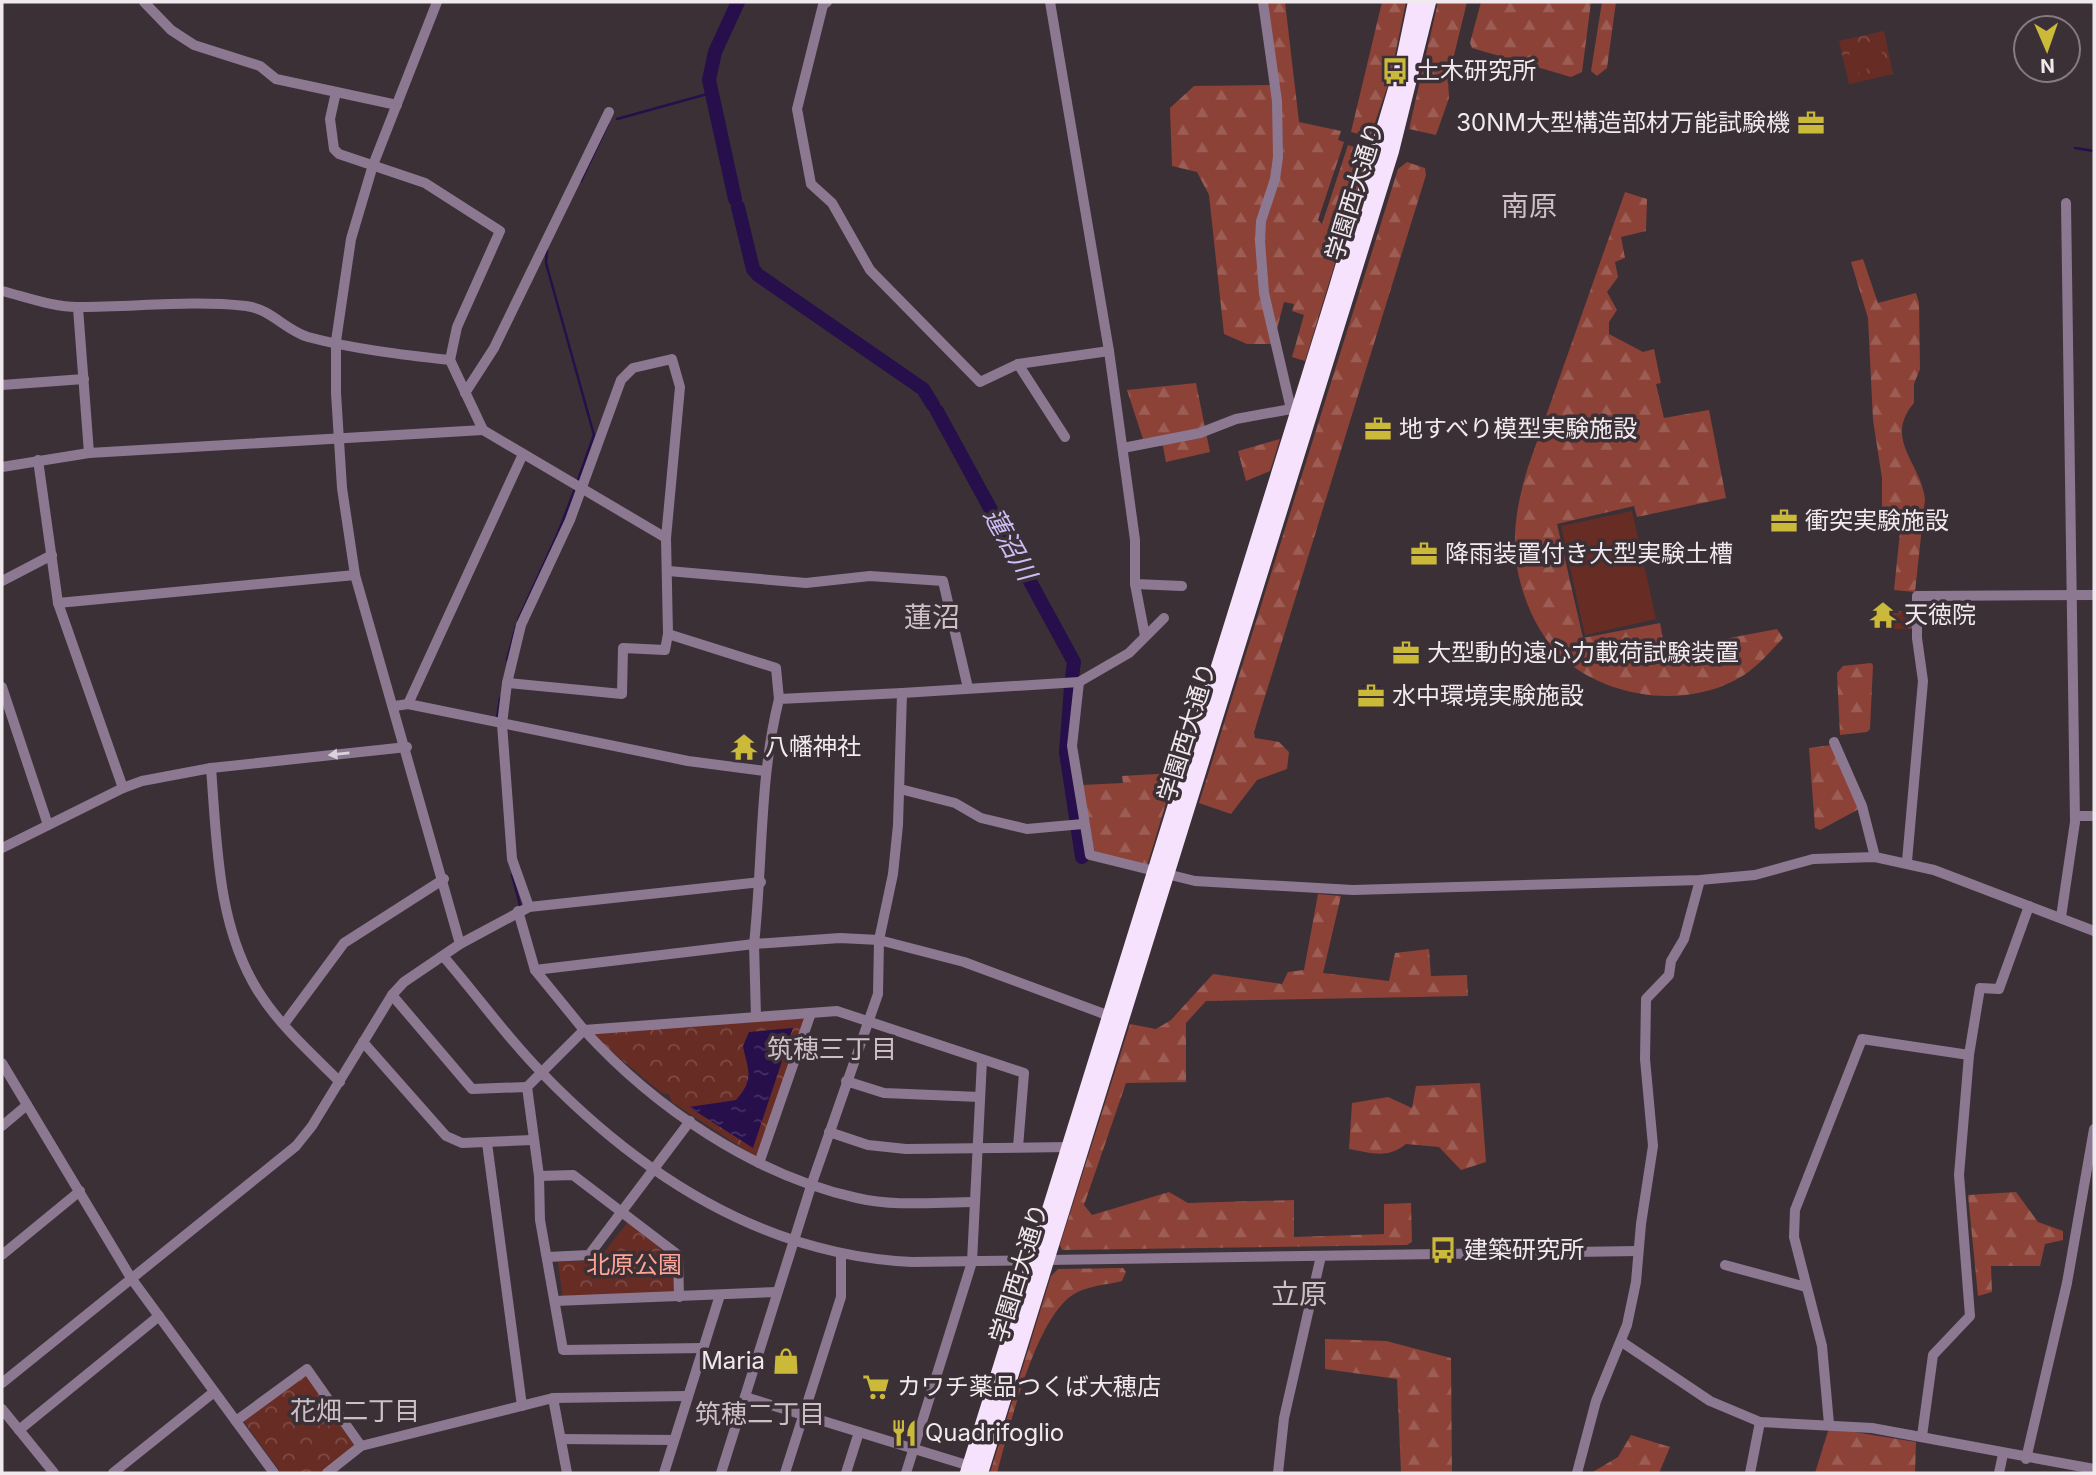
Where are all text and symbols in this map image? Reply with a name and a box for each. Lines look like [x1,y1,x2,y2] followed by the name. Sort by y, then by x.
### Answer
[2012,14,2082,84] north arrow
[2040,54,2055,77] text: N
[1380,56,1410,86] bus stop icon: 土木研究所
[1416,56,1536,85] place label: 土木研究所
[1456,108,1790,137] place label: 30NM大型構造部材万能試験機
[1796,108,1826,138] office icon: 30NM大型構造部材万能試験機
[1320,118,1389,264] street label: 学園西大通り
[1501,189,1557,223] district label: 南原
[1363,414,1393,444] office icon: 地すべり模型実験施設
[1399,414,1637,443] place label: 地すべり模型実験施設
[978,502,1044,588] water label: 蓮沼川
[1769,506,1799,536] office icon: 衝突実験施設
[1805,506,1949,535] place label: 衝突実験施設
[1409,539,1439,569] office icon: 降雨装置付き大型実験土槽
[1445,539,1733,568] place label: 降雨装置付き大型実験土槽
[904,600,960,634] district label: 蓮沼
[1868,600,1898,630] temple icon: 天徳院
[1904,600,1976,629] place label: 天徳院
[1391,638,1421,668] office icon: 大型動的遠心力載荷試験装置
[1427,638,1739,667] place label: 大型動的遠心力載荷試験装置
[1152,659,1221,805] street label: 学園西大通り
[1356,681,1386,711] office icon: 水中環境実験施設
[1392,681,1584,710] place label: 水中環境実験施設
[729,732,759,762] temple icon: 八幡神社
[765,732,861,761] place label: 八幡神社
[327,749,349,760] one-way arrow
[767,1033,897,1064] district label: 筑穂三丁目
[984,1200,1053,1346] street label: 学園西大通り
[1428,1235,1458,1265] bus stop icon: 建築研究所
[1464,1235,1584,1264] place label: 建築研究所
[586,1250,682,1279] park label: 北原公園
[1271,1277,1327,1311] district label: 立原
[701,1346,765,1375] place label: Maria
[771,1346,801,1376] shop icon: Maria
[861,1372,891,1402] supermarket icon: カワチ薬品つくば大穂店
[897,1372,1161,1401] place label: カワチ薬品つくば大穂店
[290,1395,420,1426] district label: 花畑二丁目
[695,1398,825,1429] district label: 筑穂二丁目
[889,1418,919,1448] restaurant icon: Quadrifoglio
[925,1418,1064,1447] place label: Quadrifoglio

